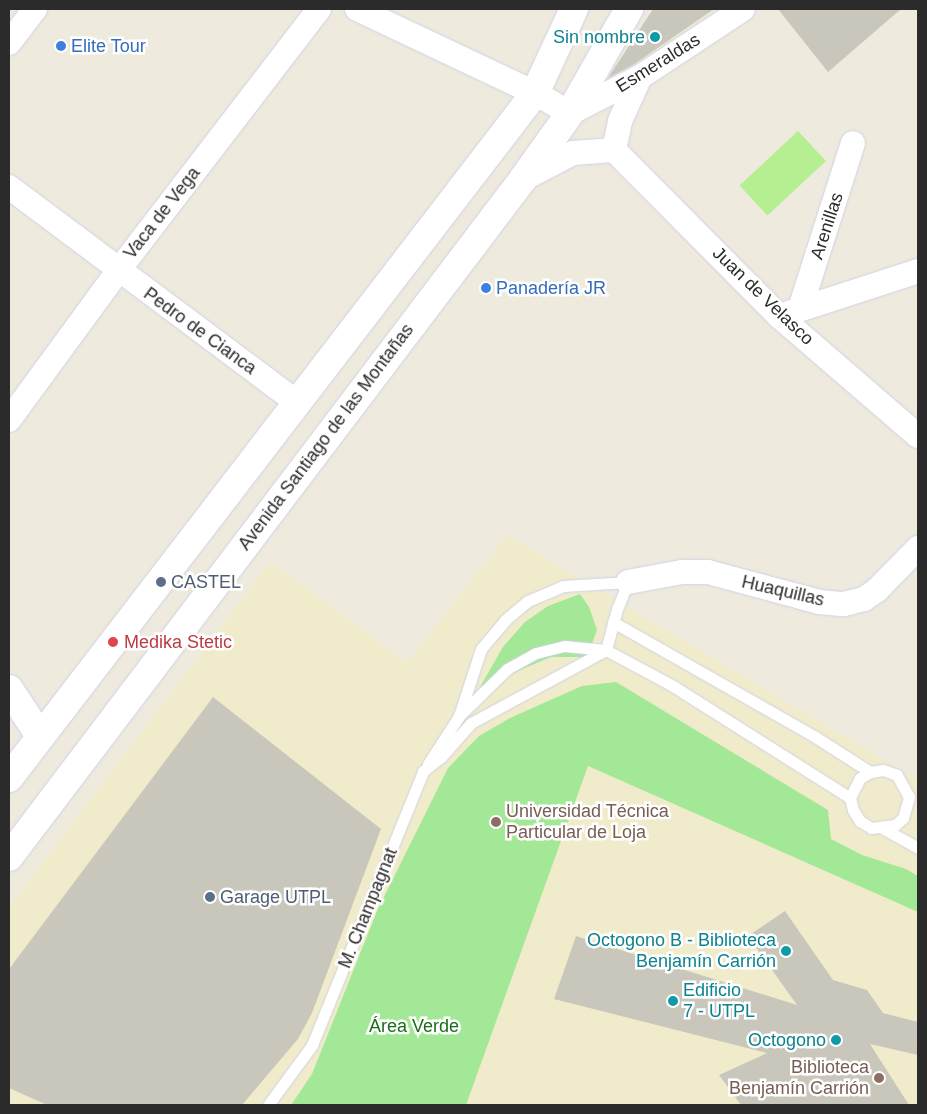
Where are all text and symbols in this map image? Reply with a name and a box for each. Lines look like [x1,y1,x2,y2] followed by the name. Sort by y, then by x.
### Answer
[553,26,645,48] place label: Sin nombre
[612,29,704,97] street label: Esmeraldas
[649,31,661,43] marker: Sin nombre
[71,35,146,57] place label: Elite Tour
[55,40,67,52] marker: Elite Tour
[119,163,205,263] street label: Vaca de Vega
[806,190,848,262] street label: Arenillas
[708,242,818,350] street label: Juan de Velasco
[496,277,606,299] place label: Panadería JR
[480,282,492,294] marker: Panadería JR
[139,283,261,379] street label: Pedro de Cianca
[234,320,418,554] street label: Avenida Santiago de las Montañas
[171,571,241,593] place label: CASTEL
[740,571,826,611] street label: Huaquillas
[155,576,167,588] marker: CASTEL
[124,631,232,653] place label: Medika Stetic
[106,635,120,649] marker: Medika Stetic
[506,801,669,844] place label: Universidad Técnica Particular de Loja
[490,816,502,828] marker: Universidad Técnica Particular de Loja
[334,845,402,971] street label: M. Champagnat
[220,886,331,908] place label: Garage UTPL
[204,891,216,903] marker: Garage UTPL
[587,930,776,972] place label: Octogono B - Biblioteca Benjamín Carrión
[780,945,792,957] marker: Octogono B - Biblioteca Benjamín Carrión
[683,980,755,1022] place label: Edificio 7 - UTPL
[667,995,679,1007] marker: Edificio 7 - UTPL
[369,1015,459,1037] park label: Área Verde
[748,1029,826,1051] place label: Octogono
[830,1034,842,1046] marker: Octogono
[729,1057,869,1100] place label: Biblioteca Benjamín Carrión
[873,1072,885,1084] marker: Biblioteca Benjamín Carrión

